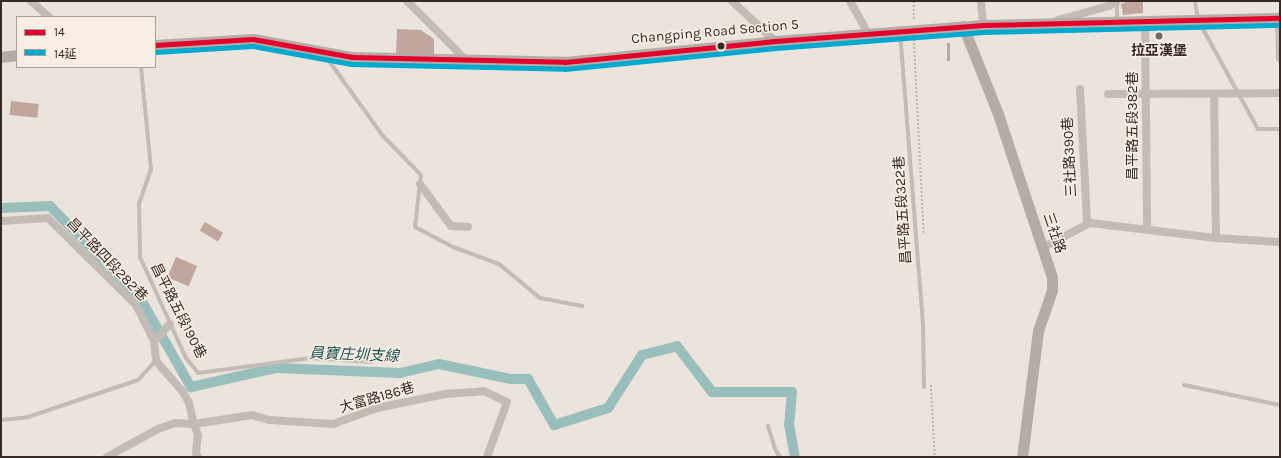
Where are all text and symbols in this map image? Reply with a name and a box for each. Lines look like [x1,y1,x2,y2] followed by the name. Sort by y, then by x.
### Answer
[16,16,156,68] legend
[630,16,800,48] street label: Changping Road Section 5
[54,25,65,39] text: 14
[1154,31,1164,41] marker: 拉亞漢堡
[716,41,726,51] unlabelled marker
[1131,43,1187,59] place label: 拉亞漢堡
[54,47,77,61] text: 14延
[1125,72,1141,180] street label: 昌平路五段382巷
[1059,116,1081,198] street label: 三社路390巷
[891,155,915,265] street label: 昌平路五段322巷
[1039,210,1069,256] street label: 三社路
[63,215,151,305] street label: 昌平路四段282巷
[147,260,209,362] street label: 昌平路五段190巷
[309,344,399,366] water label: 員寶庄圳支線
[338,379,416,417] street label: 大富路186巷

